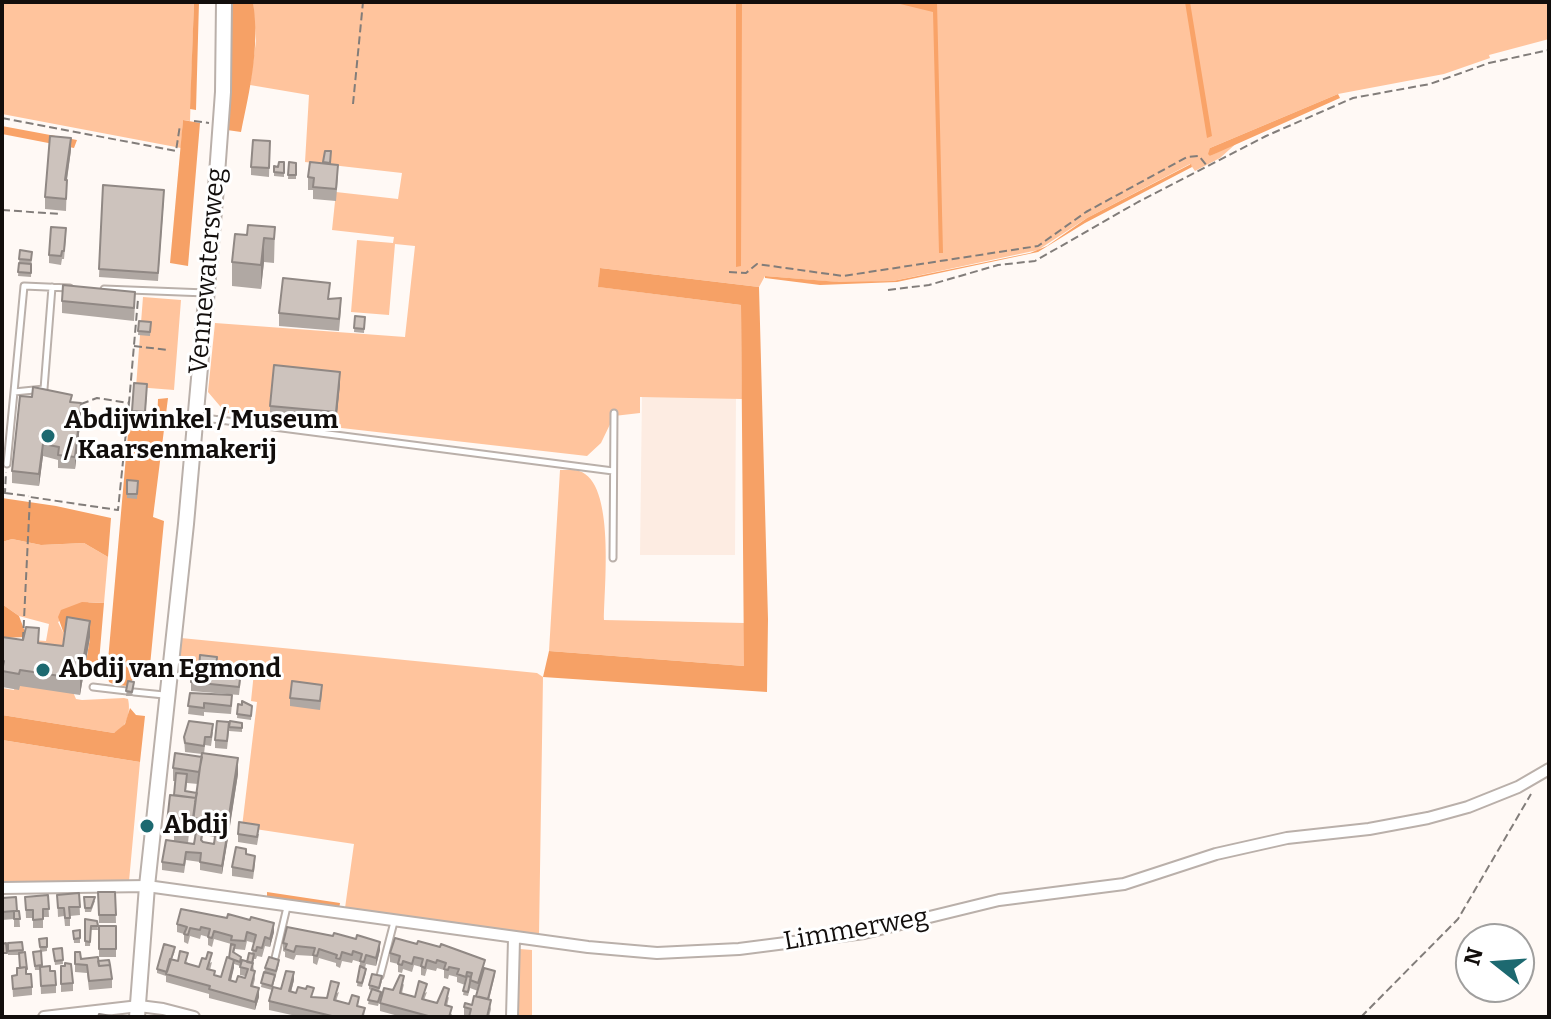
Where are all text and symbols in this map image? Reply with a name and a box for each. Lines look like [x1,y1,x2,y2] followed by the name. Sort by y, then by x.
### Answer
[183,167,233,375] street label: Vennewatersweg
[64,405,338,466] place label: Abdijwinkel / Museum / Kaarsenmakerij
[39,427,57,445] marker: Abdijwinkel / Museum / Kaarsenmakerij
[59,654,281,686] place label: Abdij van Egmond
[34,661,52,679] marker: Abdij van Egmond
[163,810,229,842] place label: Abdij
[138,817,156,835] marker: Abdij
[781,902,931,958] street label: Limmerweg
[1455,923,1535,1003] north arrow
[1458,944,1489,968] text: N

